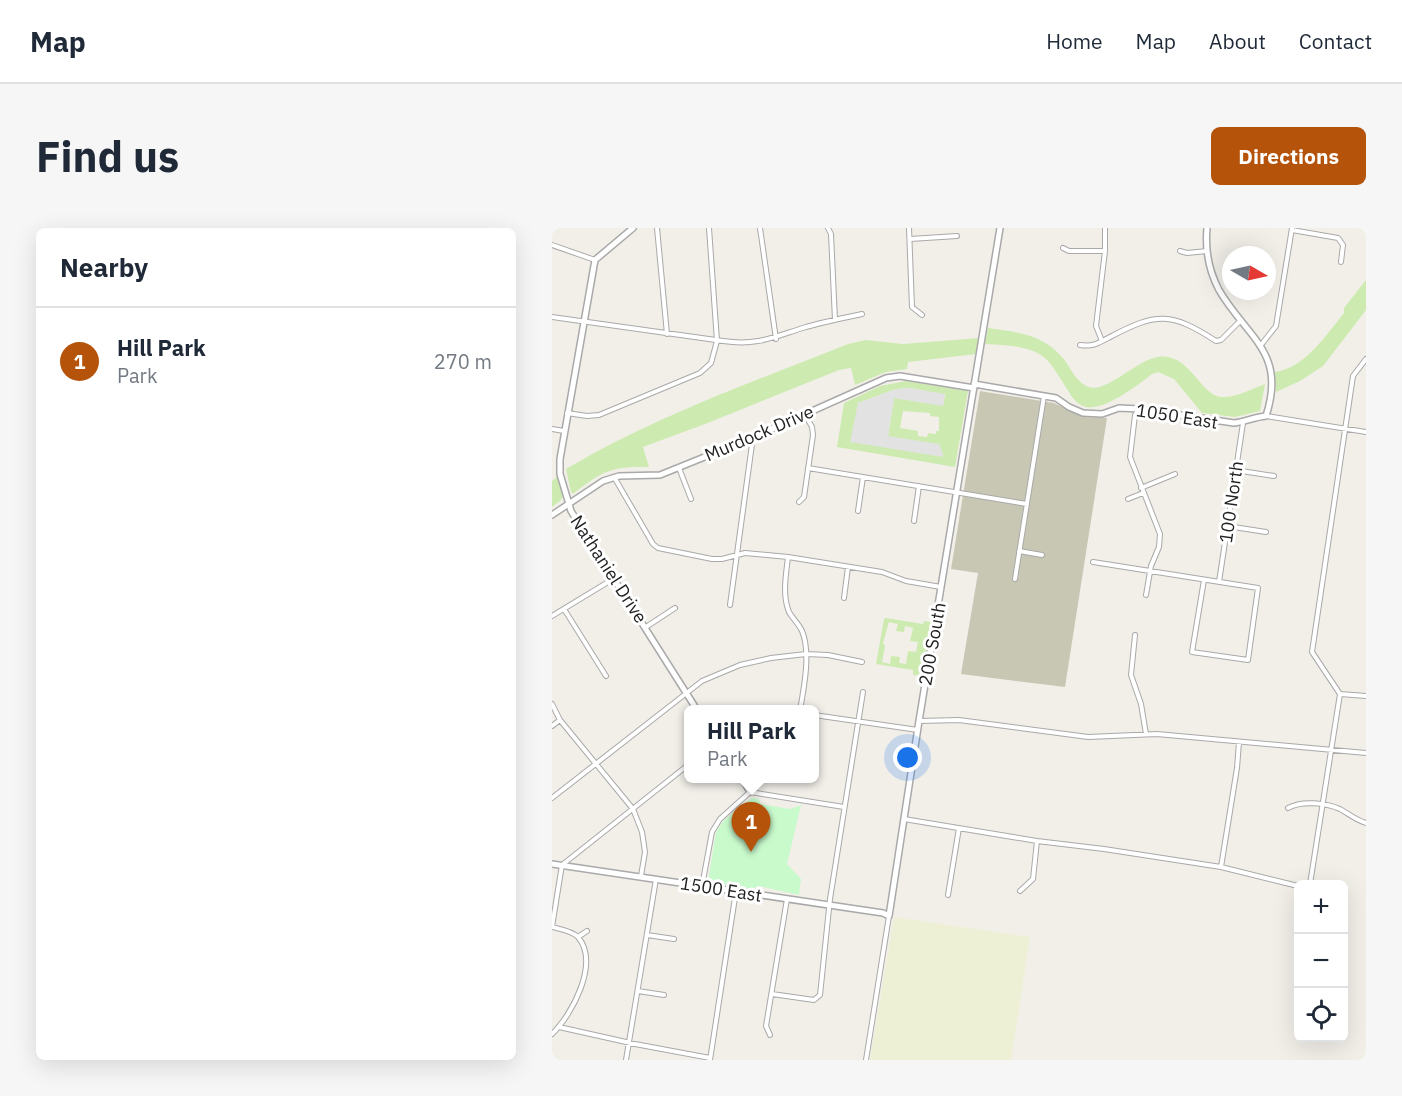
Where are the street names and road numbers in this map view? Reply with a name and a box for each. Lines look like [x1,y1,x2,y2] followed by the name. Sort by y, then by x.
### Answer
[1134,398,1220,434] street label: 1050 East
[701,400,817,466] street label: Murdock Drive
[1214,459,1248,545] street label: 100 North
[566,511,652,627] street label: Nathaniel Drive
[913,601,951,687] street label: 200 South
[678,871,764,907] street label: 1500 East

